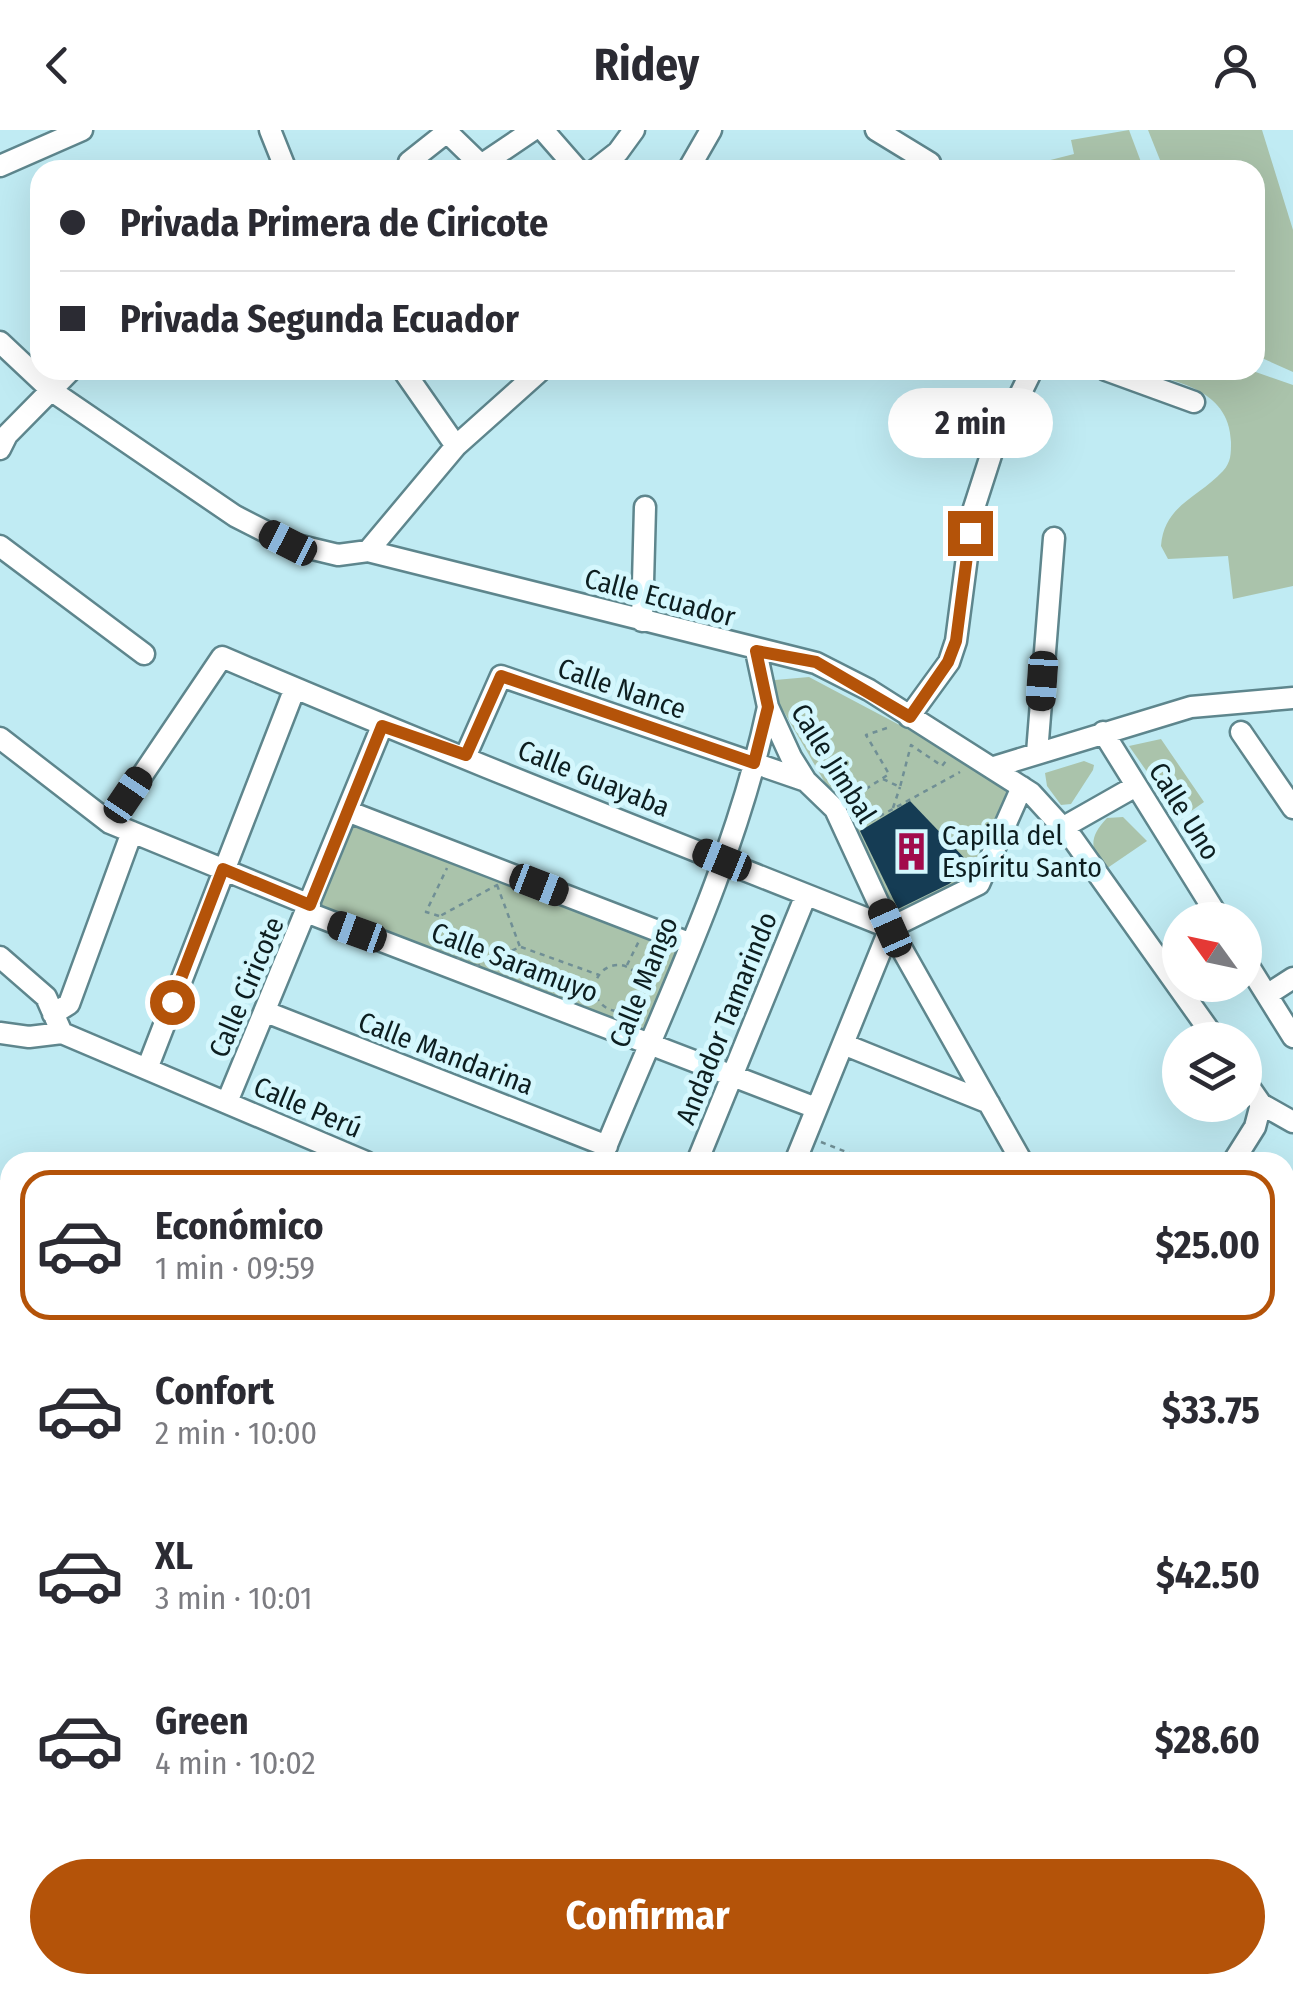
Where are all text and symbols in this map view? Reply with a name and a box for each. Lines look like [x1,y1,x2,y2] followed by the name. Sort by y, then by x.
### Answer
[30,38,85,93] icon: back
[594,38,699,92] text: Ridey
[1208,38,1263,93] icon: person
[120,200,548,246] text: Privada Primera de Ciricote
[120,296,519,342] text: Privada Segunda Ecuador
[888,388,1052,458] callout: 2 min
[935,404,1006,442] text: 2 min
[948,511,993,556] route end
[254,516,322,570] car
[581,562,739,633] street label: Calle Ecuador
[1025,650,1059,712] car
[553,651,690,726] street label: Calle Nance
[784,698,883,829] street label: Calle Jimbal
[513,733,674,824] street label: Calle Guayaba
[1142,757,1227,866] street label: Calle Uno
[99,762,157,828] car
[942,819,1102,884] place label: Capilla del Espíritu Santo
[891,830,933,872] building icon: Capilla del Espíritu Santo
[689,835,755,885] car
[506,860,572,910] car
[864,894,916,962] car
[1162,902,1262,1002] north arrow
[1162,902,1262,1122] map controls
[669,907,784,1129] street label: Andador Tamarindo
[324,908,390,956] car
[202,912,291,1062] street label: Calle Ciricote
[602,912,685,1052] street label: Calle Mango
[427,916,603,1009] street label: Calle Saramuyo
[150,980,195,1025] route start
[354,1005,538,1102] street label: Calle Mandarina
[1162,1022,1262,1122] button: layers
[249,1070,367,1145] street label: Calle Perú
[35,1200,125,1290] icon: car
[155,1203,324,1249] text: Económico
[1156,1222,1260,1268] text: $25.00
[155,1249,315,1287] text: 1 min · 09:59
[35,1365,125,1455] icon: car
[155,1368,274,1414] text: Confort
[1162,1387,1260,1433] text: $33.75
[155,1414,317,1452] text: 2 min · 10:00
[35,1530,125,1620] icon: car
[155,1533,193,1579] text: XL
[1156,1552,1260,1598] text: $42.50
[155,1579,313,1617] text: 3 min · 10:01
[35,1695,125,1785] icon: car
[155,1698,249,1744] text: Green
[1155,1717,1260,1763] text: $28.60
[155,1744,316,1782] text: 4 min · 10:02
[30,1859,1265,1974] button: Confirmar

